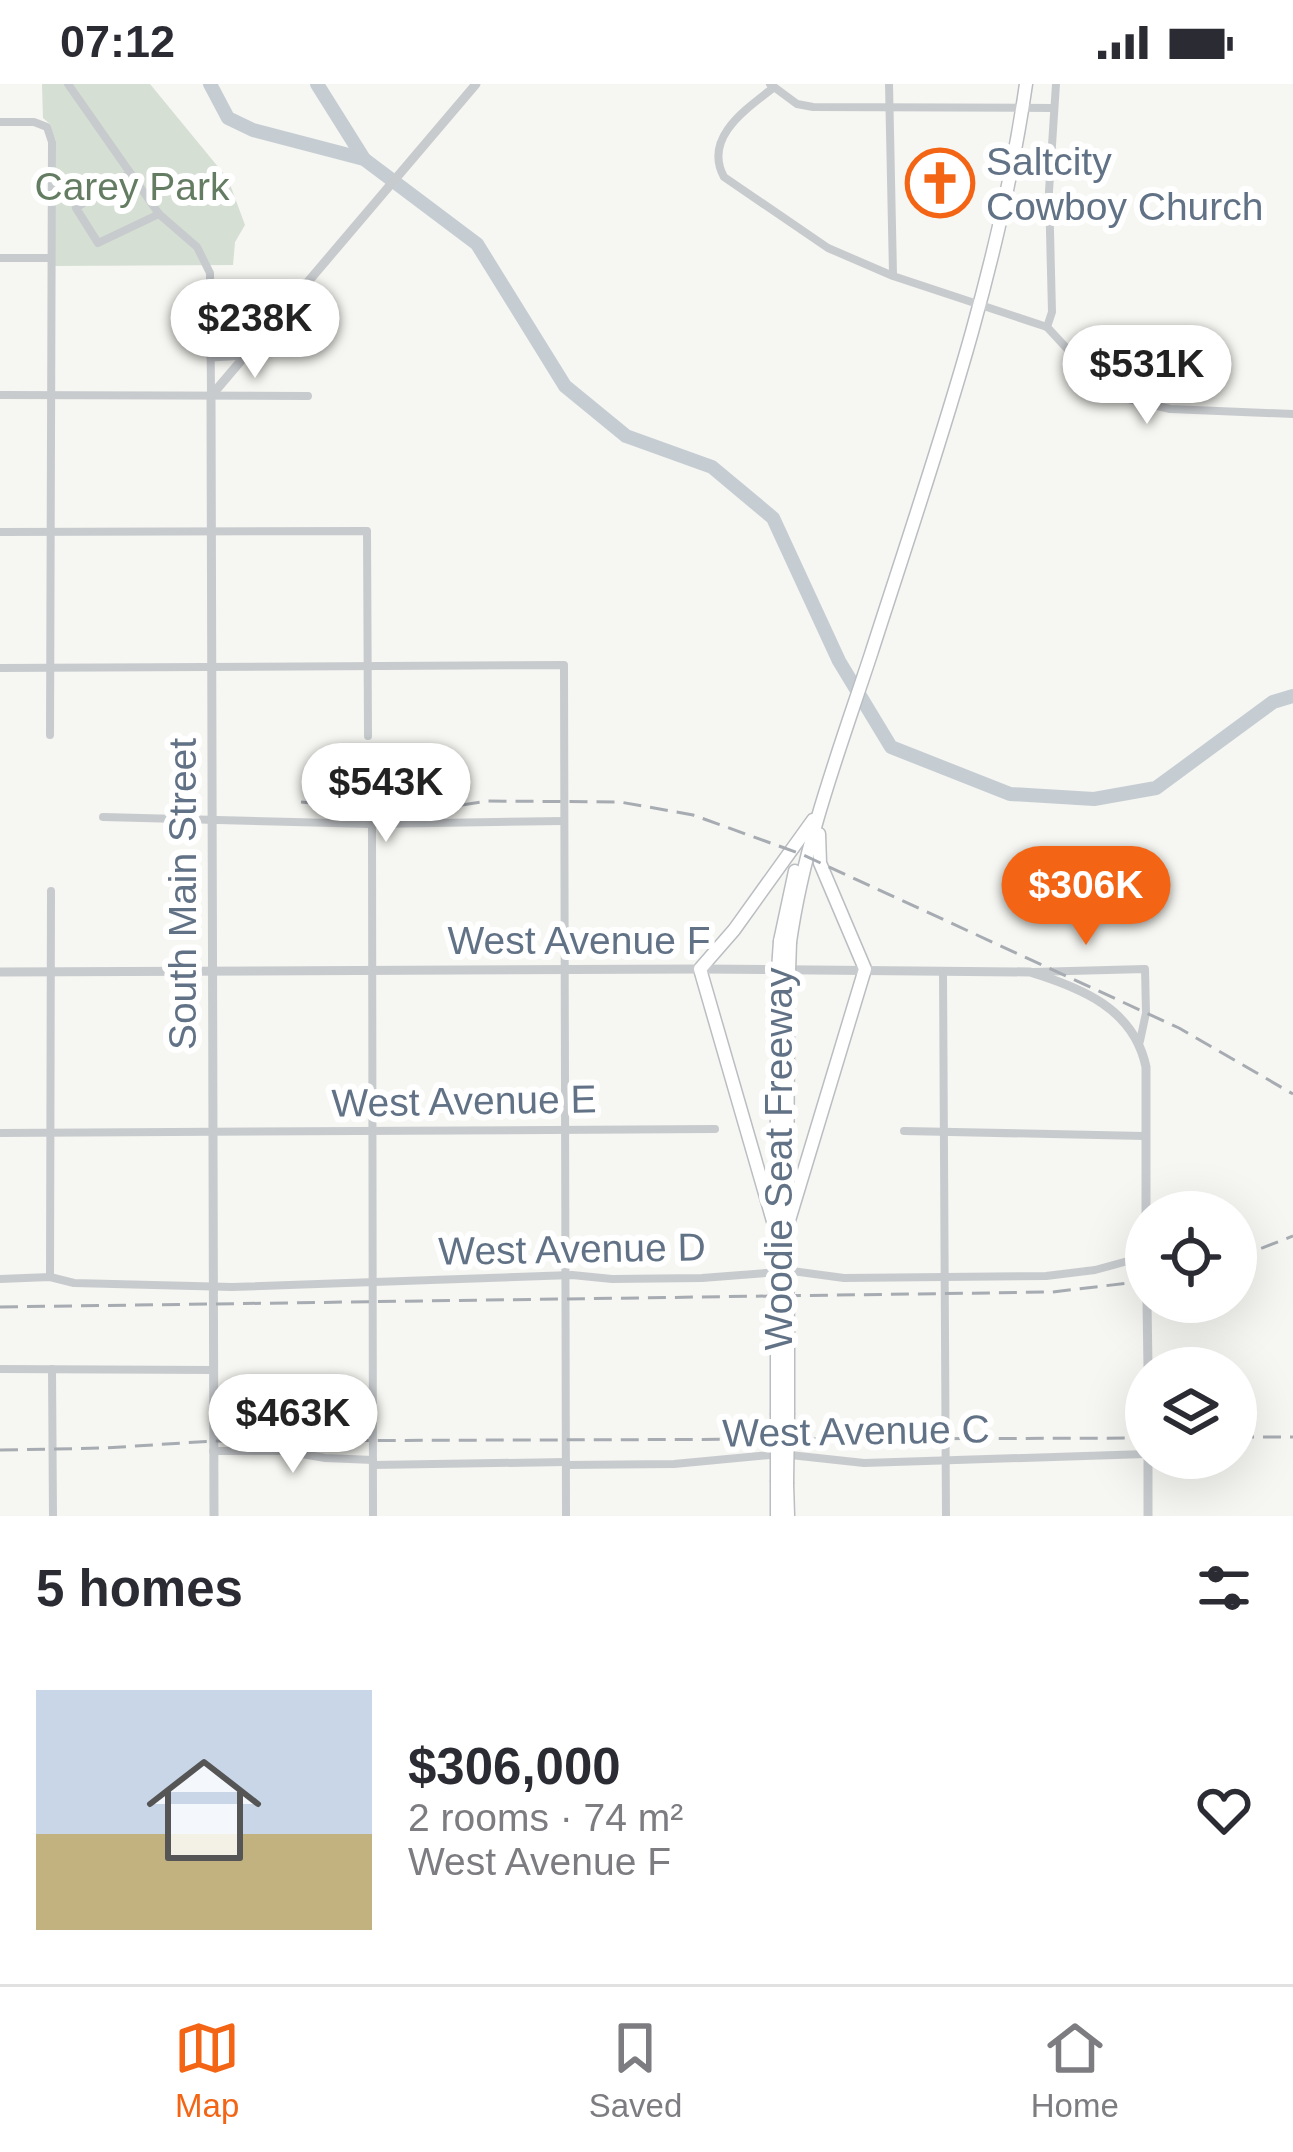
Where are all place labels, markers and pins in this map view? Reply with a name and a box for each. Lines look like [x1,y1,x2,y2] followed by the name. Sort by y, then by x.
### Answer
[986,140,1263,228] place label: Saltcity Cowboy Church
[905,148,975,218] church icon: Saltcity Cowboy Church
[171,279,339,381] pin: $238K
[1063,325,1231,427] pin: $531K
[302,743,470,845] pin: $543K
[1002,846,1170,948] pin: $306K
[209,1374,377,1476] pin: $463K

